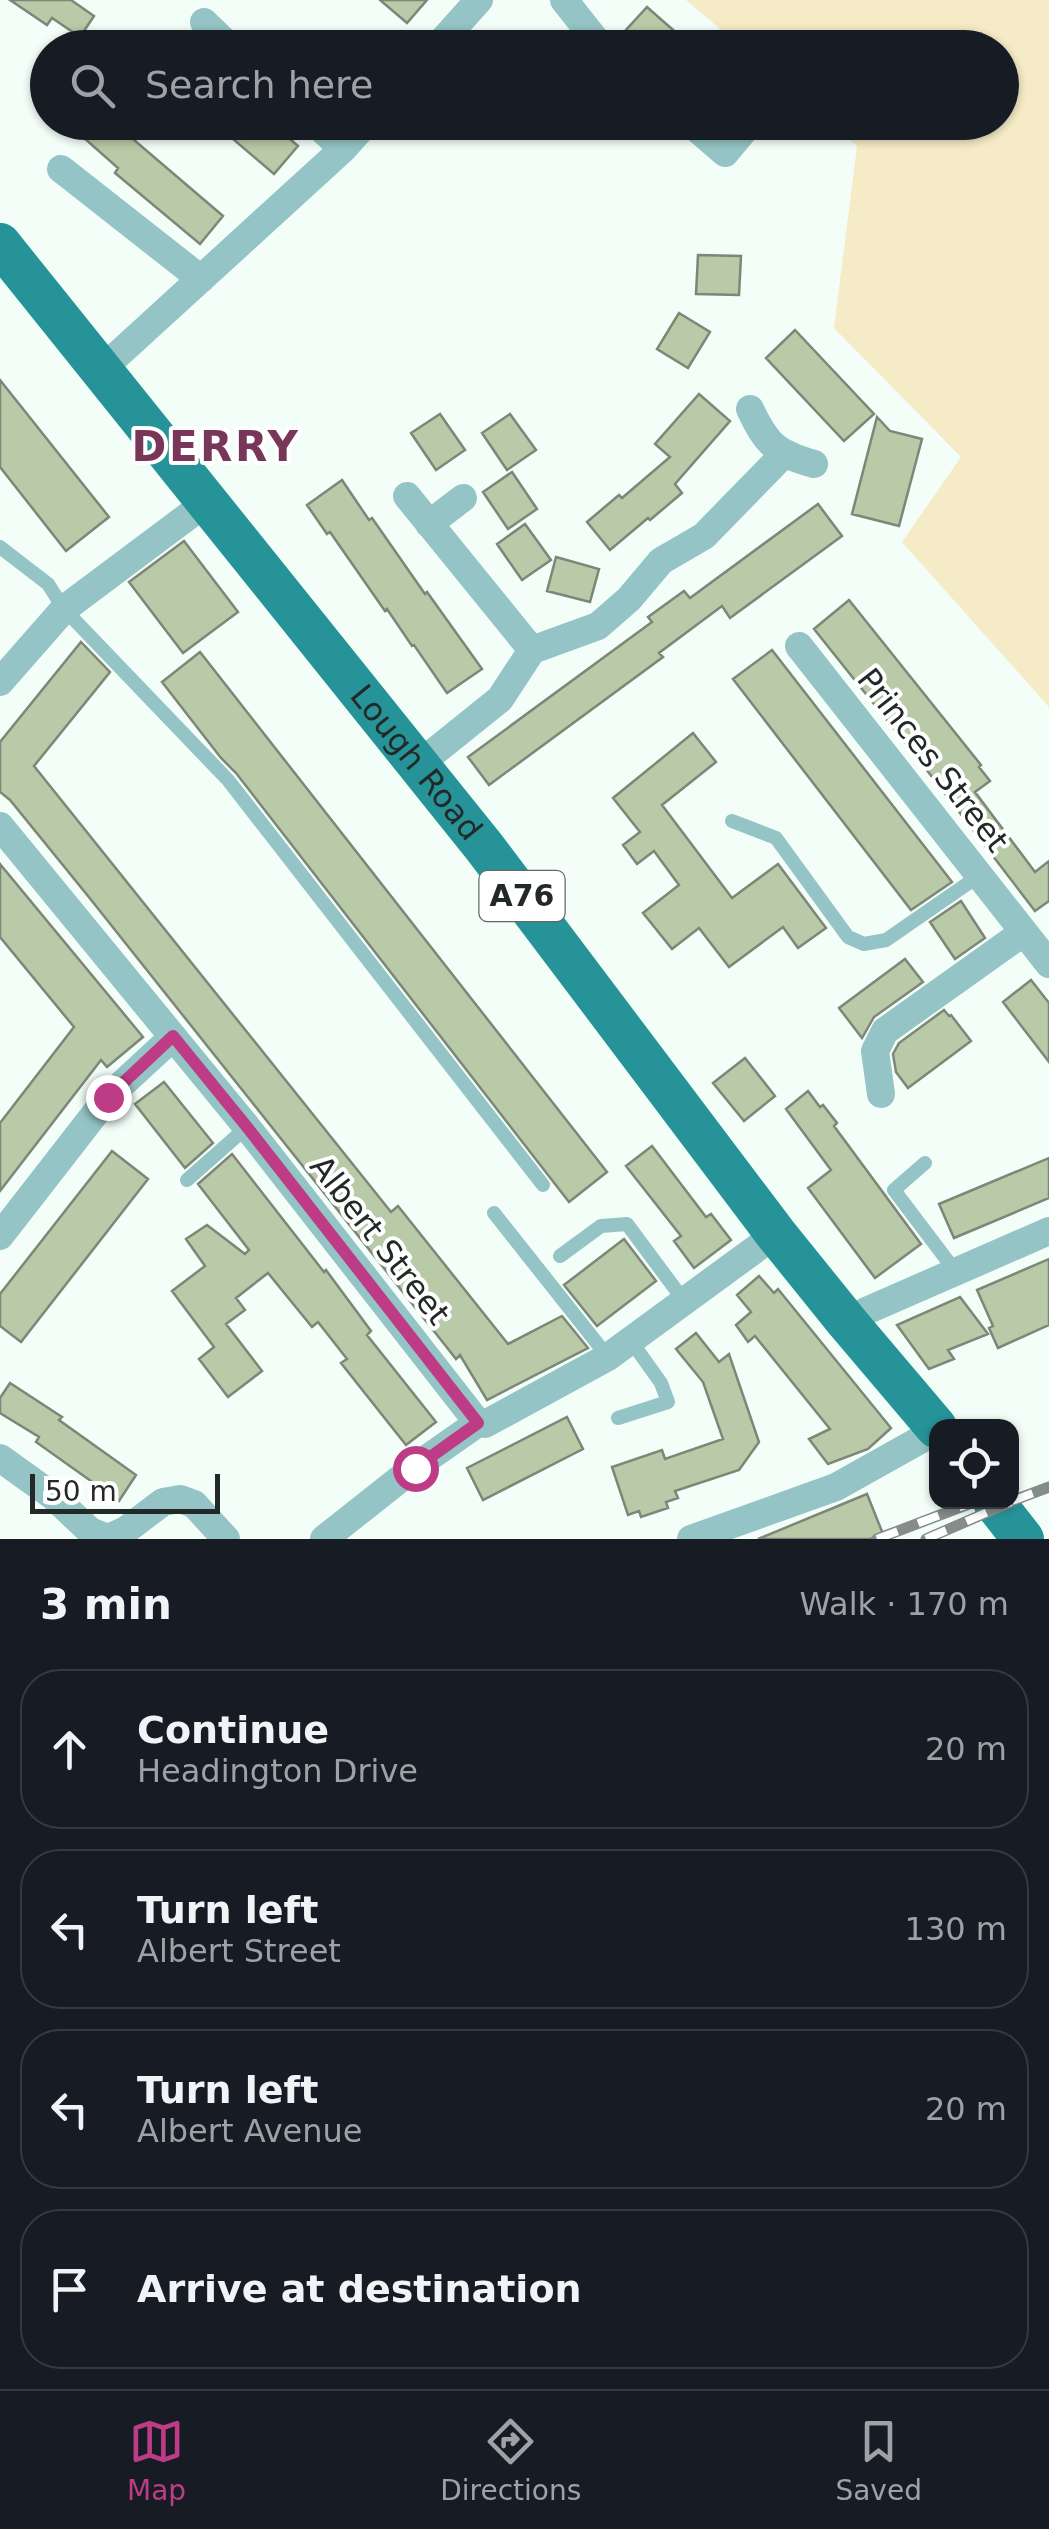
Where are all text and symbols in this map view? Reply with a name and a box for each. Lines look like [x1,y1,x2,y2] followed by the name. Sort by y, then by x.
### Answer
[30,30,1019,140] search box
[65,58,120,113] icon: search
[145,63,373,107] text: Search here
[132,422,300,471] district label: DERRY
[850,661,1016,859] street label: Princes Street
[343,677,490,848] street label: Lough Road
[480,871,564,921] road number: A76
[86,1075,132,1121] route end
[302,1148,458,1332] street label: Albert Street
[929,1419,1019,1509] map controls
[929,1419,1019,1509] button: locate
[393,1446,439,1492] route start
[30,1469,220,1514] scale bar
[45,1475,117,1508] text: 50 m
[40,1580,172,1629] text: 3 min
[799,1585,1009,1623] text: Walk · 170 m
[137,1708,329,1752] text: Continue
[42,1722,97,1777] icon: ahead
[925,1730,1007,1768] text: 20 m
[137,1752,418,1790] text: Headington Drive
[137,1888,318,1932] text: Turn left
[42,1902,97,1957] icon: left
[905,1910,1007,1948] text: 130 m
[137,1932,341,1970] text: Albert Street
[137,2068,318,2112] text: Turn left
[42,2082,97,2137] icon: left
[925,2090,1007,2128] text: 20 m
[137,2112,363,2150] text: Albert Avenue
[42,2262,97,2317] icon: arrive
[137,2267,582,2311] text: Arrive at destination
[127,2414,186,2507] tab: Map
[440,2414,581,2507] tab: Directions
[835,2414,922,2507] tab: Saved

